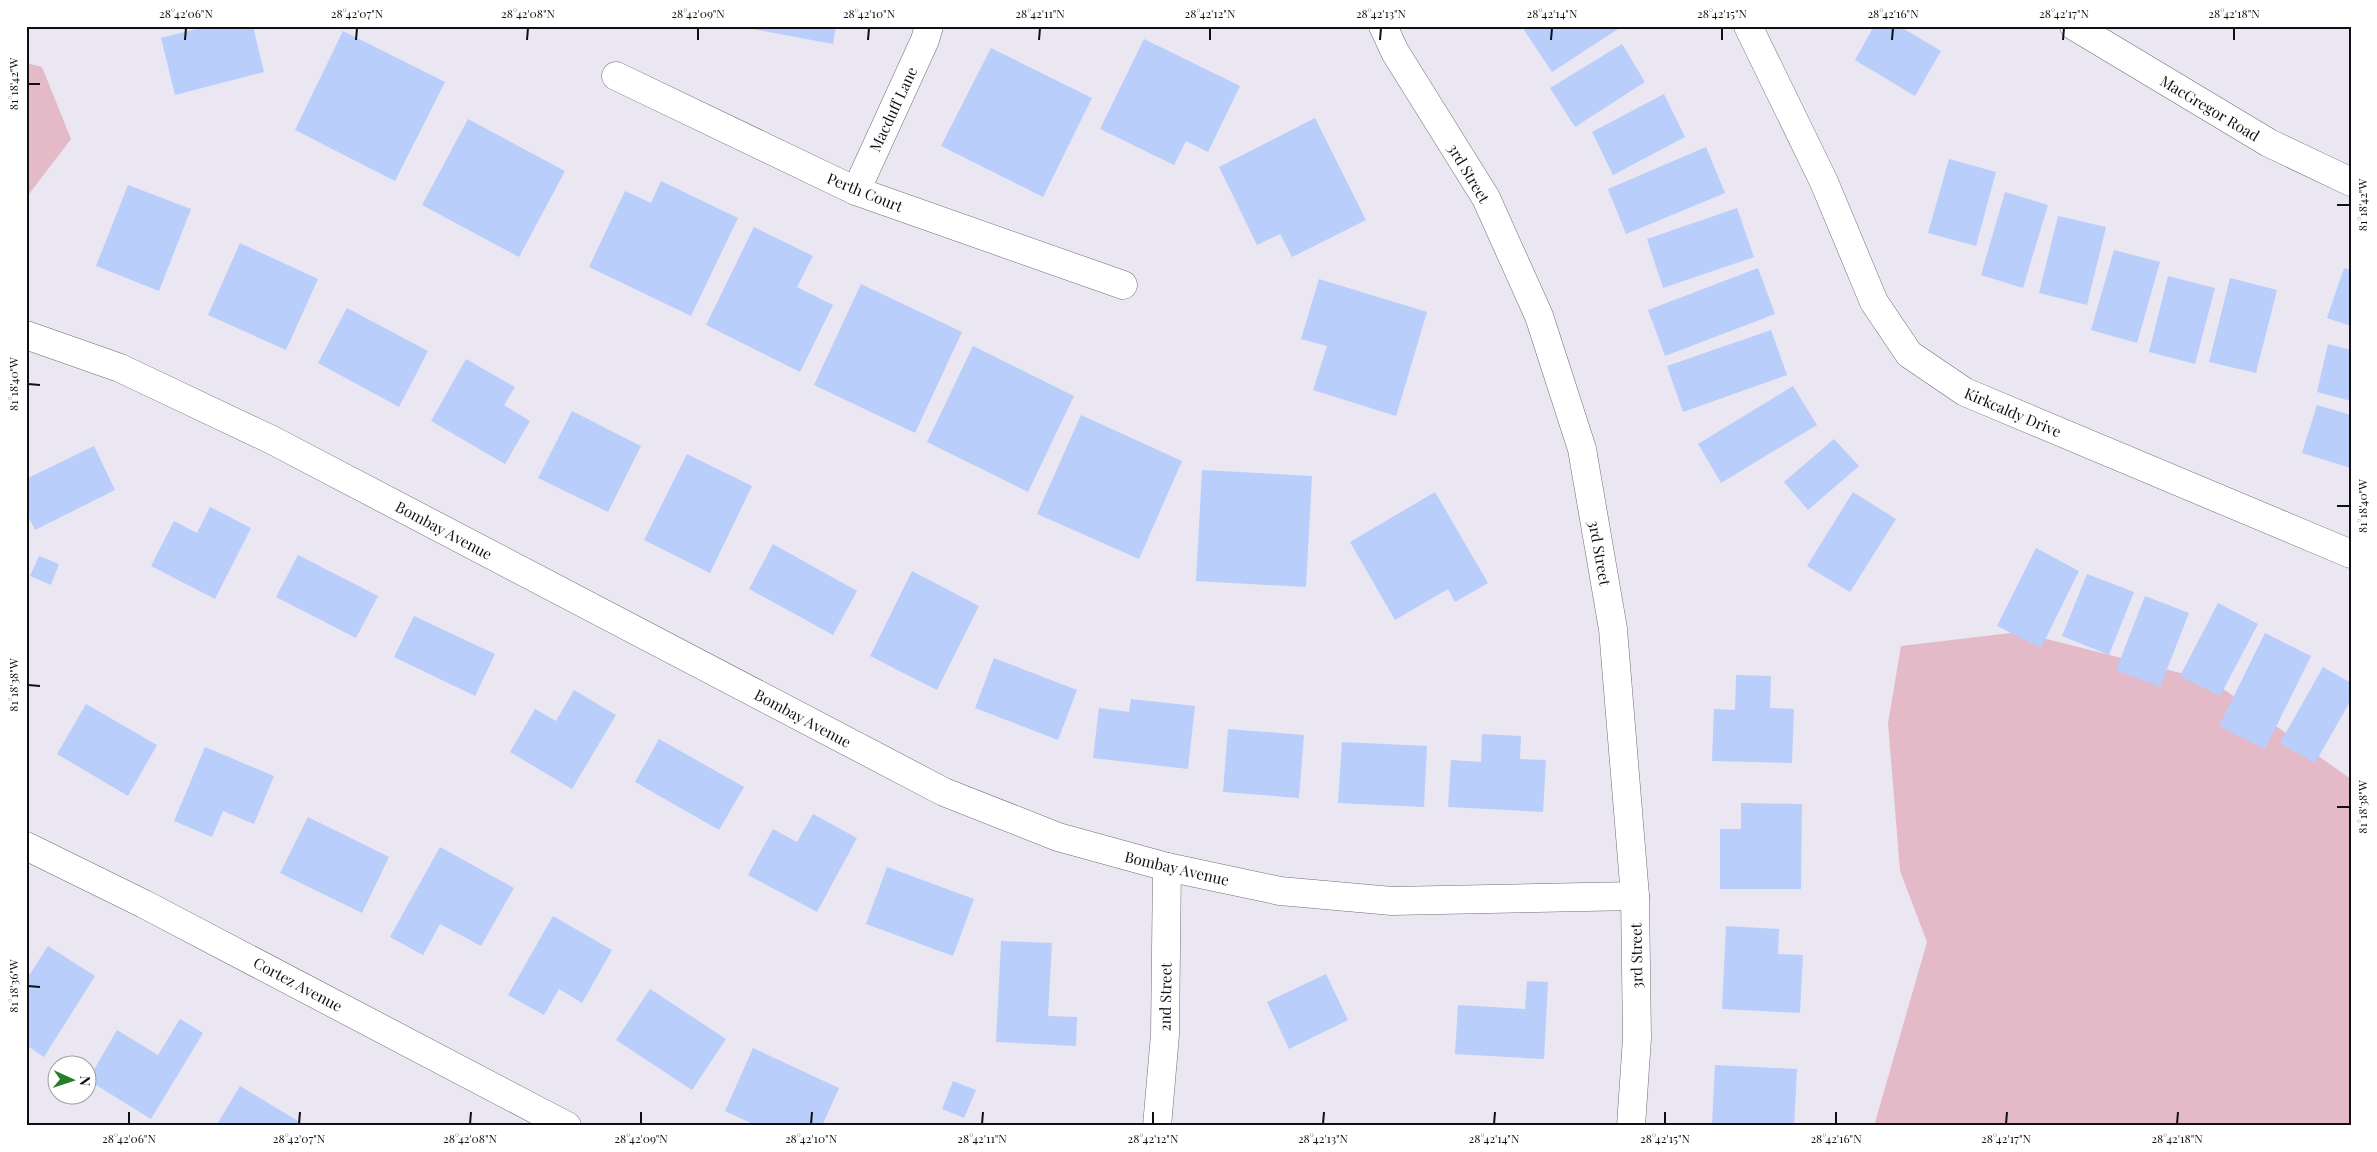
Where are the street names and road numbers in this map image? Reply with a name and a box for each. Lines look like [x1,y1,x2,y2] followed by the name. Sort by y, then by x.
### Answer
[865,63,921,155] street label: Macduff Lane
[2157,70,2264,146] street label: MacGregor Road
[1443,140,1495,207] street label: 3rd Street
[824,168,906,217] street label: Perth Court
[1961,383,2065,441] street label: Kirkcaldy Drive
[392,496,496,564] street label: Bombay Avenue
[1584,519,1616,588] street label: 3rd Street
[751,684,855,752] street label: Bombay Avenue
[1123,846,1231,890] street label: Bombay Avenue
[1625,922,1647,989] street label: 3rd Street
[250,952,346,1016] street label: Cortez Avenue
[1154,962,1176,1032] street label: 2nd Street

